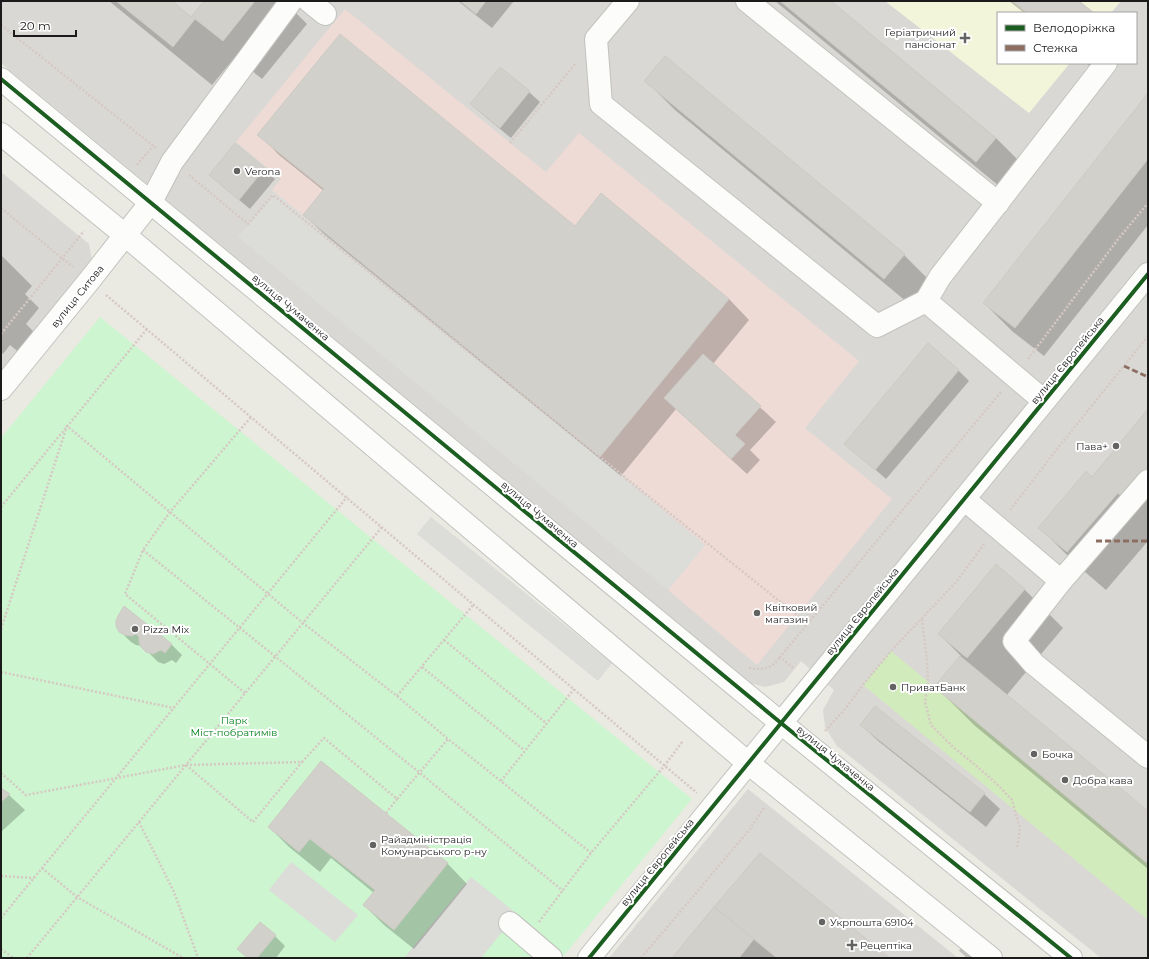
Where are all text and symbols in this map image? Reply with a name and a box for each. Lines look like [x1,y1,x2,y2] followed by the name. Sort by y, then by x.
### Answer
[14,12,76,38] scale bar
[997,12,1137,64] legend
[20,18,51,33] text: 20 m
[1033,20,1115,35] text: Велодоріжка
[885,26,956,51] place label: Геріатричний пансіонат
[959,32,971,44] marker: Геріатричний пансіонат
[1033,40,1078,55] text: Стежка
[245,165,280,178] place label: Verona
[232,166,242,176] marker: Verona
[48,262,107,330] street label: вулиця Ситова
[249,271,332,344] street label: вулиця Чумаченка
[1028,314,1107,407] street label: вулиця Європейська
[1076,440,1108,453] place label: Пава+
[1111,441,1121,451] marker: Пава+
[498,478,581,551] street label: вулиця Чумаченка
[823,565,902,658] street label: вулиця Європейська
[765,601,817,626] place label: Квітковий магазин
[752,608,762,618] marker: Квітковий магазин
[143,623,190,636] place label: Pizza Mix
[130,624,140,634] marker: Pizza Mix
[901,681,965,694] place label: ПриватБанк
[888,682,898,692] marker: ПриватБанк
[191,714,277,739] park label: Парк Міст-побратимів
[794,723,877,794] street label: вулиця Чумаченка
[1042,748,1073,761] place label: Бочка
[1029,749,1039,759] marker: Бочка
[1073,774,1132,787] place label: Добра кава
[1060,775,1070,785] marker: Добра кава
[618,816,697,909] street label: вулиця Європейська
[381,833,487,858] place label: Райадміністрація Комунарського р-ну
[368,840,378,850] marker: Райадміністрація Комунарського р-ну
[830,916,914,929] place label: Укрпошта 69104
[817,917,827,927] marker: Укрпошта 69104
[860,939,912,952] place label: Рецептіка
[847,940,857,950] marker: Рецептіка

